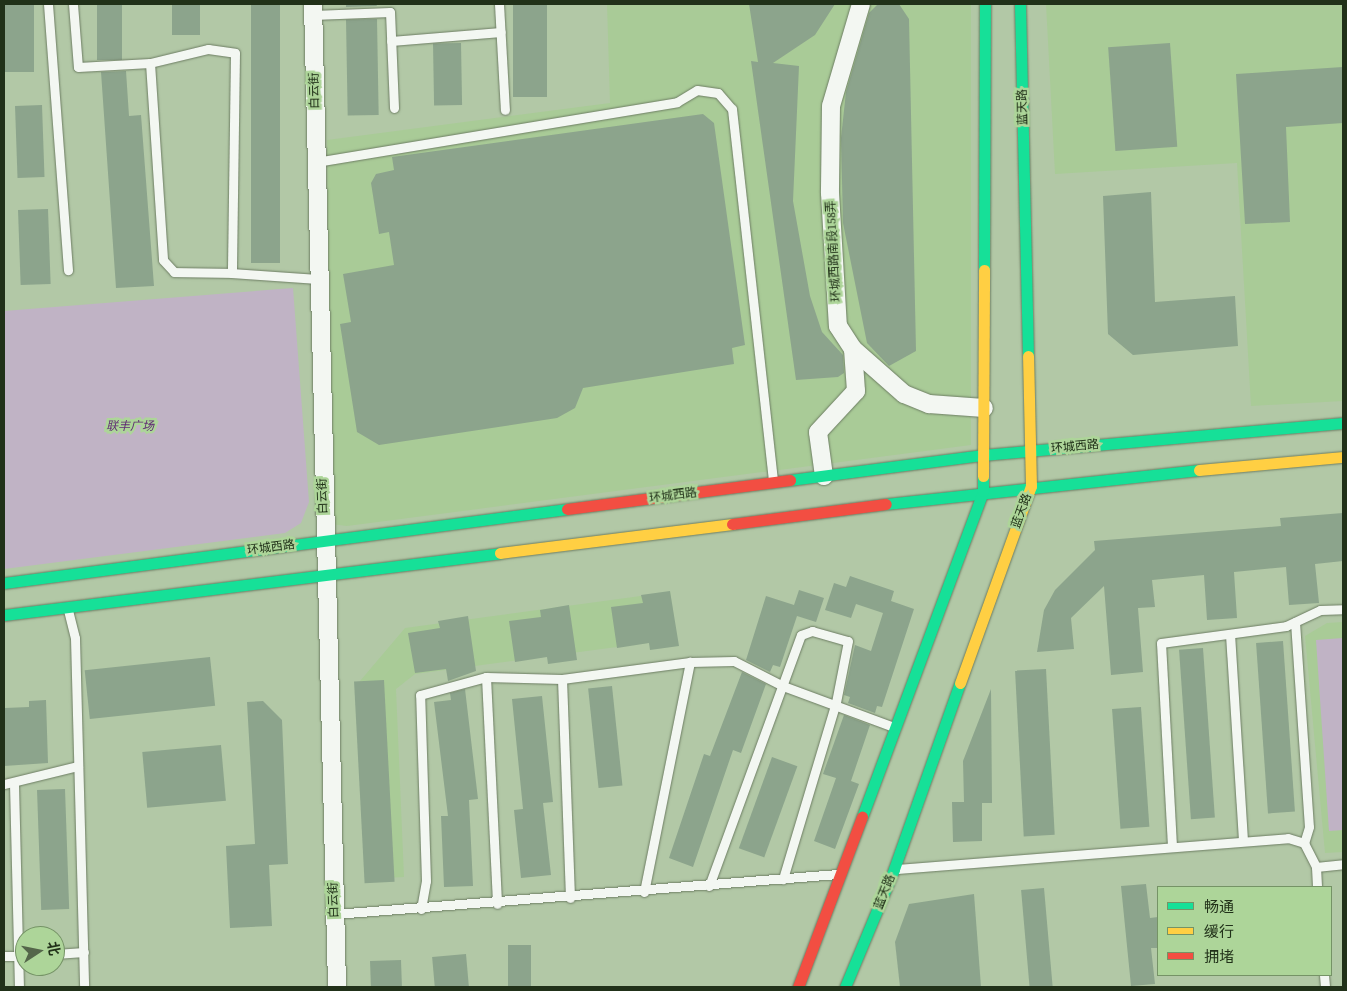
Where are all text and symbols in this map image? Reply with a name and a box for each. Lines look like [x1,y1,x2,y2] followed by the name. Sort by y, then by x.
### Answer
[307,73,323,109] street label: 白云街
[1015,89,1031,125] street label: 蓝天路
[824,200,844,302] street label: 环城西路南段158弄
[106,420,154,434] park label: 联丰广场
[1050,438,1100,456] street label: 环城西路
[315,478,331,514] street label: 白云街
[648,486,698,506] street label: 环城西路
[1009,492,1035,530] street label: 蓝天路
[246,538,296,558] street label: 环城西路
[872,873,898,911] street label: 蓝天路
[326,882,342,918] street label: 白云街
[1157,886,1332,976] legend
[1204,896,1234,917] text: 畅通
[1204,921,1234,942] text: 缓行
[15,926,65,976] north arrow
[43,940,65,957] text: 北
[1204,946,1234,967] text: 拥堵

